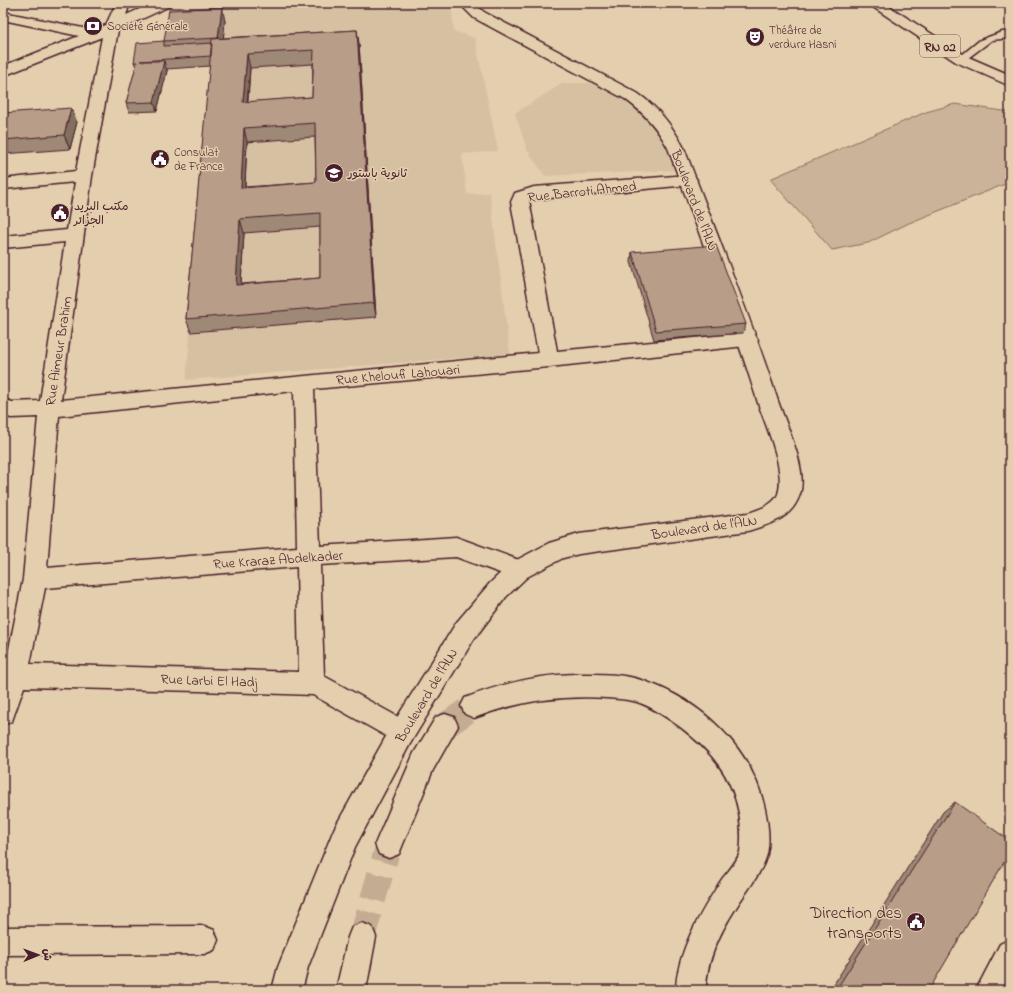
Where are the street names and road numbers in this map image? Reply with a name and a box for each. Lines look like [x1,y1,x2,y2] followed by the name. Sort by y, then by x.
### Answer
[920,35,960,57] road number: RN 02
[664,146,723,254] street label: Boulevard de l'ALN
[527,176,638,209] street label: Rue Barroti Ahmed
[40,295,79,408] street label: Rue Aimeur Brahim
[335,360,461,391] street label: Rue Kheloufi Lahouari
[649,511,758,546] street label: Boulevard de l'ALN
[212,545,344,576] street label: Rue Kraraz Abdelkader
[390,645,464,748] street label: Boulevard de l'ALN
[160,669,259,694] street label: Rue Larbi El Hadj

